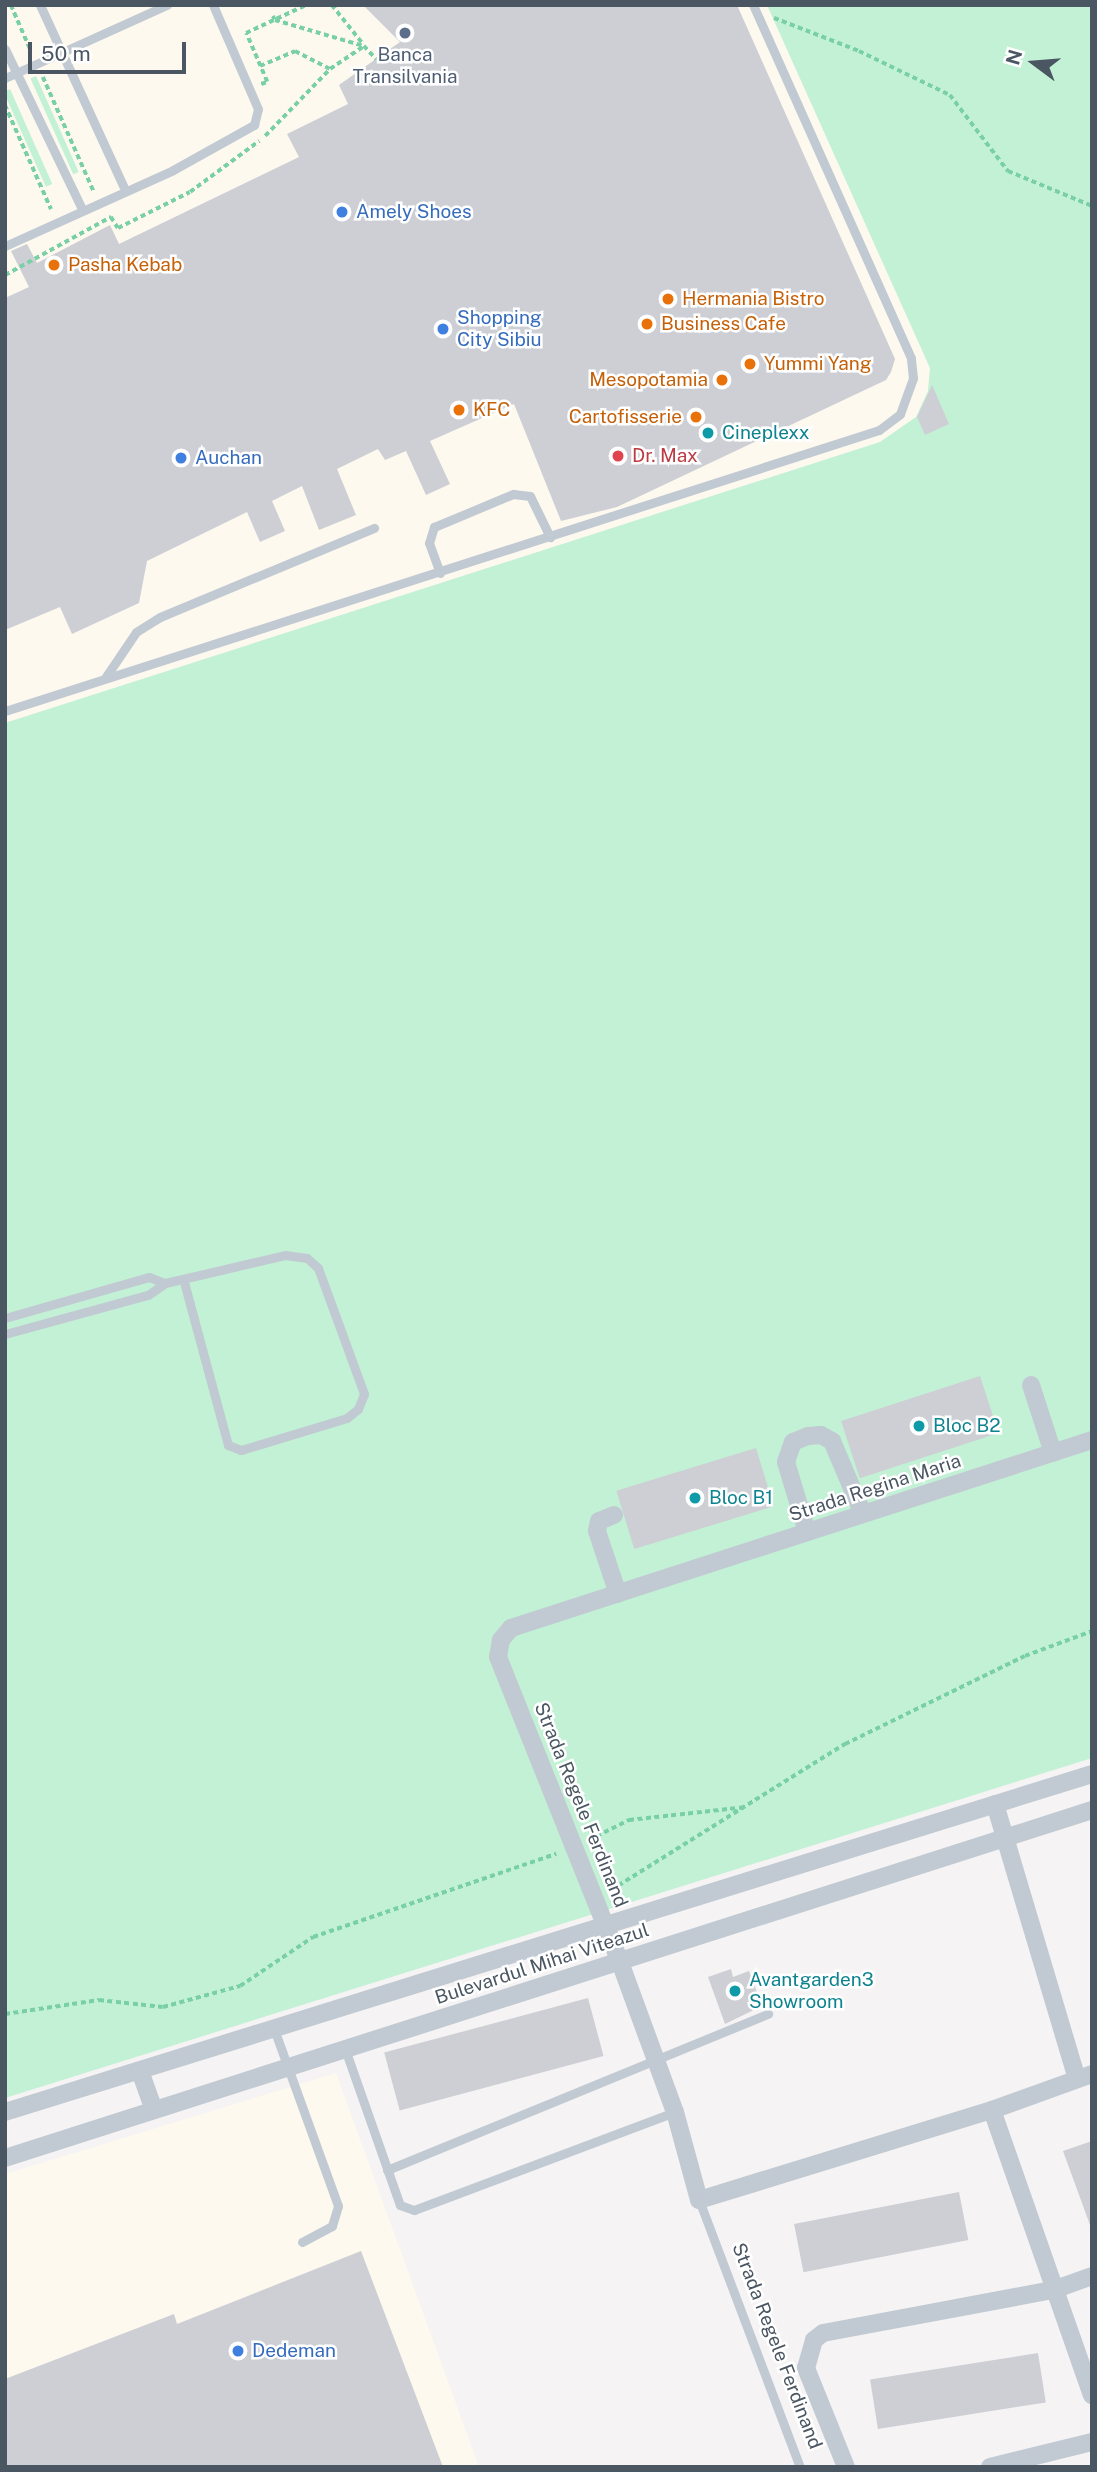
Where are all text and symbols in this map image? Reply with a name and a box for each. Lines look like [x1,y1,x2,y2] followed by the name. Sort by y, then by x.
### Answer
[397,25,413,41] marker: Banca Transilvania
[32,28,189,72] scale bar
[999,28,1069,98] north arrow
[41,41,91,66] text: 50 m
[353,44,457,88] place label: Banca Transilvania
[1001,47,1026,67] text: N
[356,201,472,223] place label: Amely Shoes
[334,204,350,220] marker: Amely Shoes
[68,254,182,276] place label: Pasha Kebab
[46,257,62,273] marker: Pasha Kebab
[682,288,825,310] place label: Hermania Bistro
[660,291,676,307] marker: Hermania Bistro
[457,307,542,351] place label: Shopping City Sibiu
[661,313,786,335] place label: Business Cafe
[639,316,655,332] marker: Business Cafe
[435,321,451,337] marker: Shopping City Sibiu
[764,353,872,375] place label: Yummi Yang
[742,356,758,372] marker: Yummi Yang
[589,369,708,391] place label: Mesopotamia
[714,372,730,388] marker: Mesopotamia
[473,399,510,421] place label: KFC
[451,402,467,418] marker: KFC
[569,406,682,428] place label: Cartofisserie
[688,409,704,425] marker: Cartofisserie
[722,422,810,444] place label: Cineplexx
[700,425,716,441] marker: Cineplexx
[632,445,698,467] place label: Dr. Max
[195,447,262,469] place label: Auchan
[610,448,626,464] marker: Dr. Max
[173,450,189,466] marker: Auchan
[933,1415,1001,1437] place label: Bloc B2
[911,1418,927,1434] marker: Bloc B2
[786,1449,964,1527] street label: Strada Regina Maria
[709,1487,773,1509] place label: Bloc B1
[687,1490,703,1506] marker: Bloc B1
[529,1699,633,1911] street label: Strada Regele Ferdinand
[432,1919,652,2009] street label: Bulevardul Mihai Viteazul
[749,1969,874,2013] place label: Avantgarden3 Showroom
[727,1983,743,1999] marker: Avantgarden3 Showroom
[727,2240,827,2452] street label: Strada Regele Ferdinand
[252,2340,336,2362] place label: Dedeman
[230,2343,246,2359] marker: Dedeman

